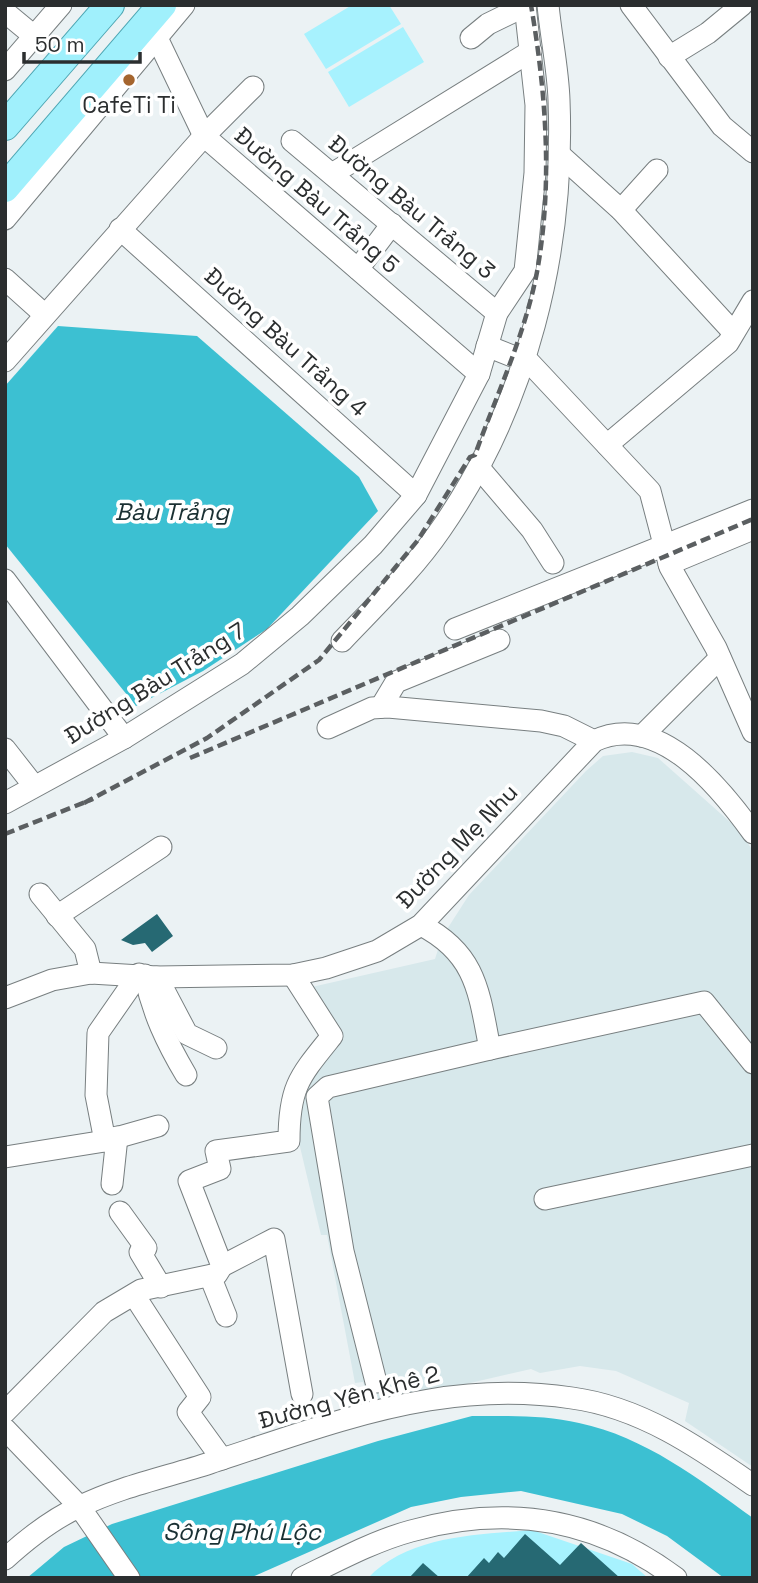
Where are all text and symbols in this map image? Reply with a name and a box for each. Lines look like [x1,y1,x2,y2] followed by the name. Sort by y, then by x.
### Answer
[24,21,140,65] scale bar
[35,31,85,58] text: 50 m
[121,72,137,88] marker: CafeTi Ti
[82,90,176,120] place label: CafeTi Ti
[228,120,406,280] street label: Đường Bàu Trảng 5
[322,128,502,286] street label: Đường Bàu Trảng 3
[198,261,374,423] street label: Đường Bàu Trảng 4
[115,496,231,527] water label: Bàu Trảng
[59,615,251,751] street label: Đường Bàu Trảng 7
[390,777,524,915] street label: Đường Mẹ Nhu
[255,1358,443,1436] street label: Đường Yên Khê 2
[163,1516,323,1547] water label: Sông Phú Lộc

